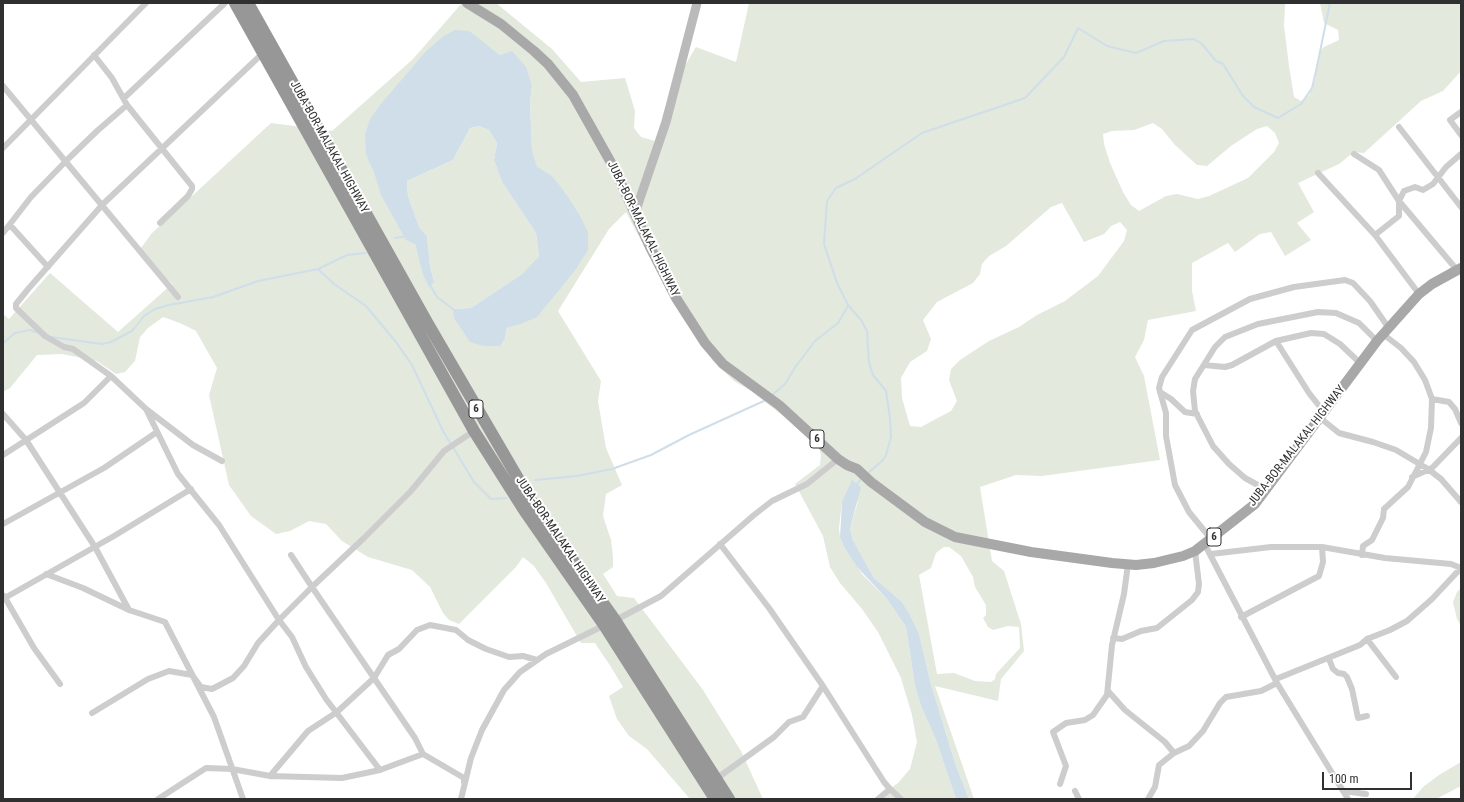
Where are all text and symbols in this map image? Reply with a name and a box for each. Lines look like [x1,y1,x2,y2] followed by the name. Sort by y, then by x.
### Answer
[286,78,372,216] street label: JUBA-BOR-MALAKAL HIGHWAY
[604,159,682,299] street label: JUBA-BOR-MALAKAL HIGHWAY
[1245,383,1349,509] street label: JUBA-BOR-MALAKAL HIGHWAY
[469,400,483,418] road number: 6
[810,430,824,448] road number: 6
[512,474,608,606] street label: JUBA-BOR-MALAKAL HIGHWAY
[1207,528,1221,546] road number: 6
[1324,764,1414,790] scale bar
[1329,772,1359,786] text: 100 m

